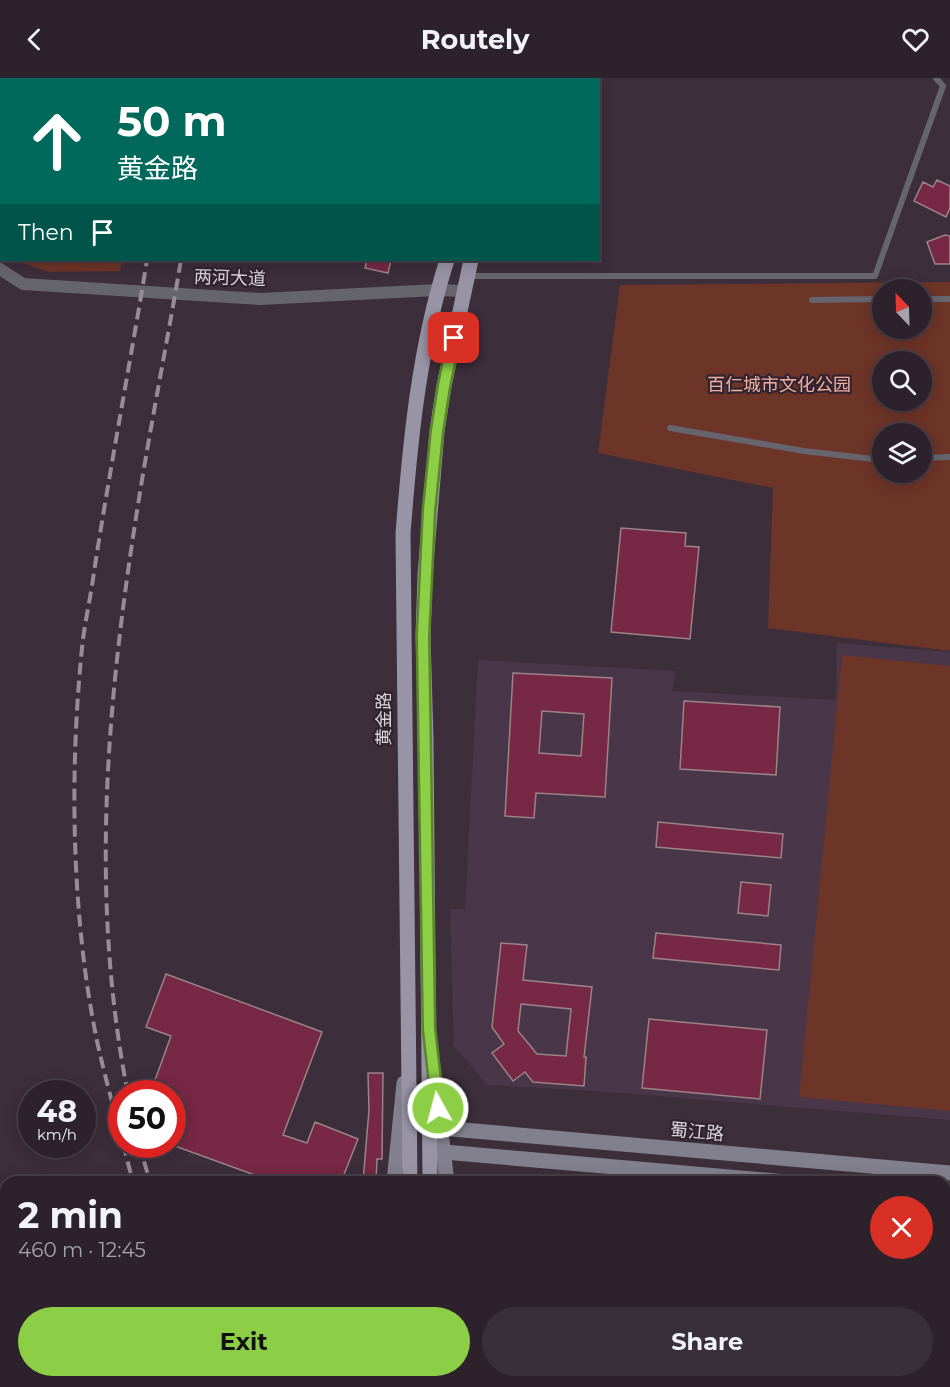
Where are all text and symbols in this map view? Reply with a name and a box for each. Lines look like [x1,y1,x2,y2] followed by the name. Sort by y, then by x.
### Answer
[18,23,51,56] icon: back
[421,23,529,56] text: Routely
[899,23,932,56] icon: heart
[117,95,226,147] text: 50 m
[18,102,96,180] icon: ahead
[117,152,198,185] text: 黄金路
[86,216,119,249] icon: arrive
[18,219,74,246] text: Then
[194,266,266,290] street label: 两河大道
[872,279,932,339] north arrow
[872,279,932,483] map controls
[428,312,479,363] pin
[437,321,470,354] icon: arrive
[872,351,932,411] button: search
[707,374,851,396] park label: 百仁城市文化公园
[872,423,932,483] button: layers
[373,692,395,746] street label: 黄金路
[406,1076,470,1140] position arrow
[108,1080,186,1158] speed limit sign: 50
[37,1093,77,1130] text: 48
[669,1119,725,1145] street label: 蜀江路
[37,1125,77,1144] text: km/h
[18,1193,123,1237] text: 2 min
[870,1196,933,1259] button: close
[18,1238,146,1262] text: 460 m · 12:45
[18,1307,470,1376] button: Exit
[482,1307,933,1376] button: Share

